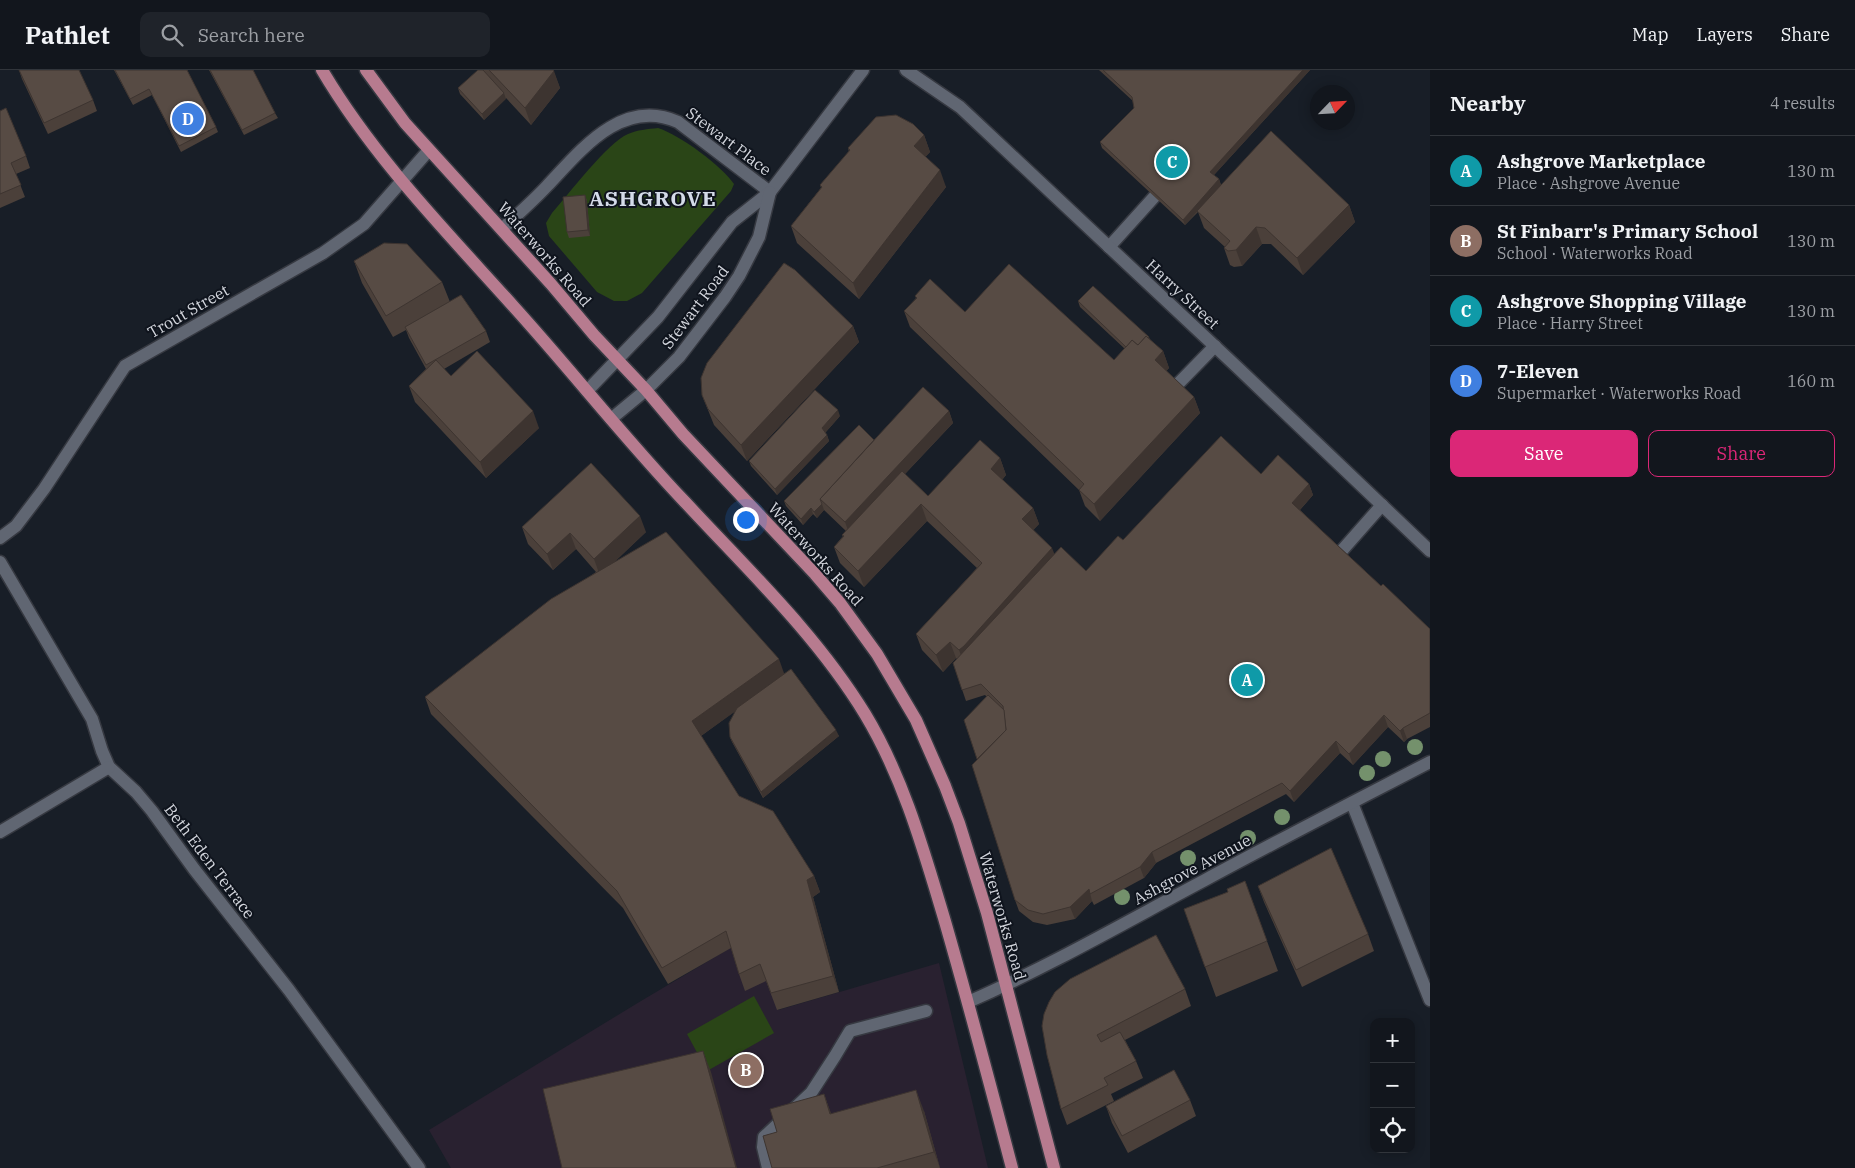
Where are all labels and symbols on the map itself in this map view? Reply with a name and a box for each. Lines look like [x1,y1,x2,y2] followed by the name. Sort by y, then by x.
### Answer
[1310,85,1355,130] north arrow
[172,100,204,138] pin: D
[682,102,776,180] street label: Stewart Place
[1156,143,1188,181] pin: C
[589,184,717,212] district label: ASHGROVE
[494,197,596,311] street label: Waterworks Road
[1142,255,1224,333] street label: Harry Street
[657,261,733,353] street label: Stewart Road
[144,280,232,342] street label: Trout Street
[764,498,868,610] street label: Waterworks Road
[733,507,759,533] your location
[1231,661,1263,699] pin: A
[160,800,260,922] street label: Beth Eden Terrace
[1130,830,1254,908] street label: Ashgrove Avenue
[975,850,1031,983] street label: Waterworks Road
[730,1051,762,1089] pin: B

